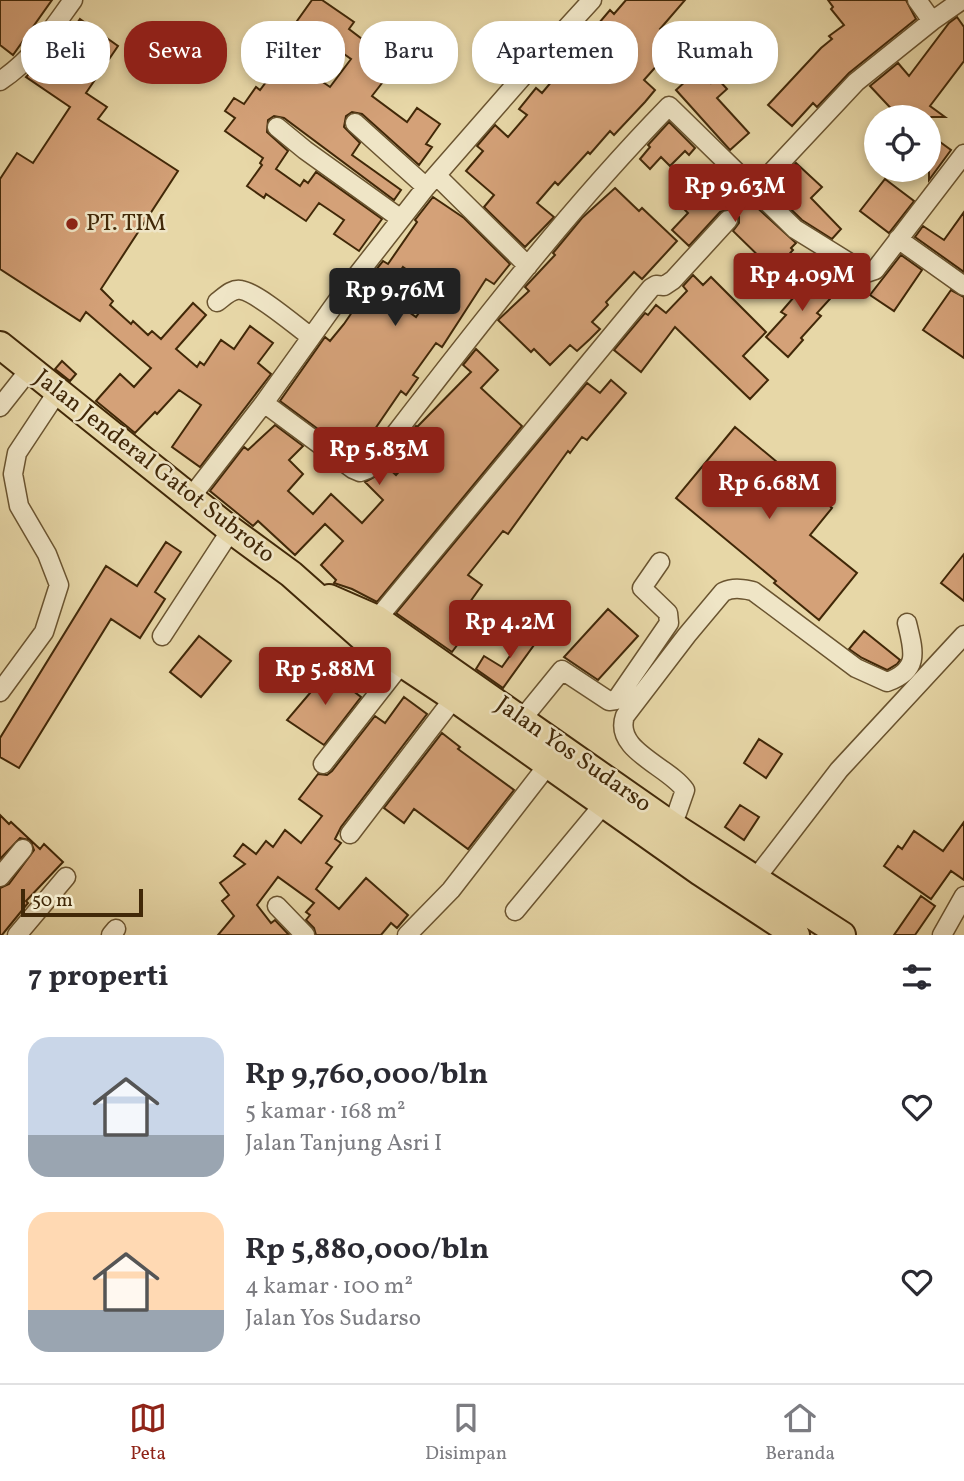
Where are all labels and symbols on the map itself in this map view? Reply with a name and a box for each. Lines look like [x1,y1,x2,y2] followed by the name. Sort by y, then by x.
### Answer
[663,164,807,224] pin: Rp 9.63M
[86,207,166,241] place label: PT. TIM
[64,216,80,232] marker: PT. TIM
[730,254,874,313] pin: Rp 4.09M
[323,268,467,328] pin: Rp 9.76M
[26,362,282,572] street label: Jalan Jenderal Gatot Subroto
[307,428,451,487] pin: Rp 5.83M
[697,462,841,521] pin: Rp 6.68M
[445,600,575,660] pin: Rp 4.2M
[253,648,397,707] pin: Rp 5.88M
[488,688,658,822] street label: Jalan Yos Sudarso
[21,886,144,918] scale bar

